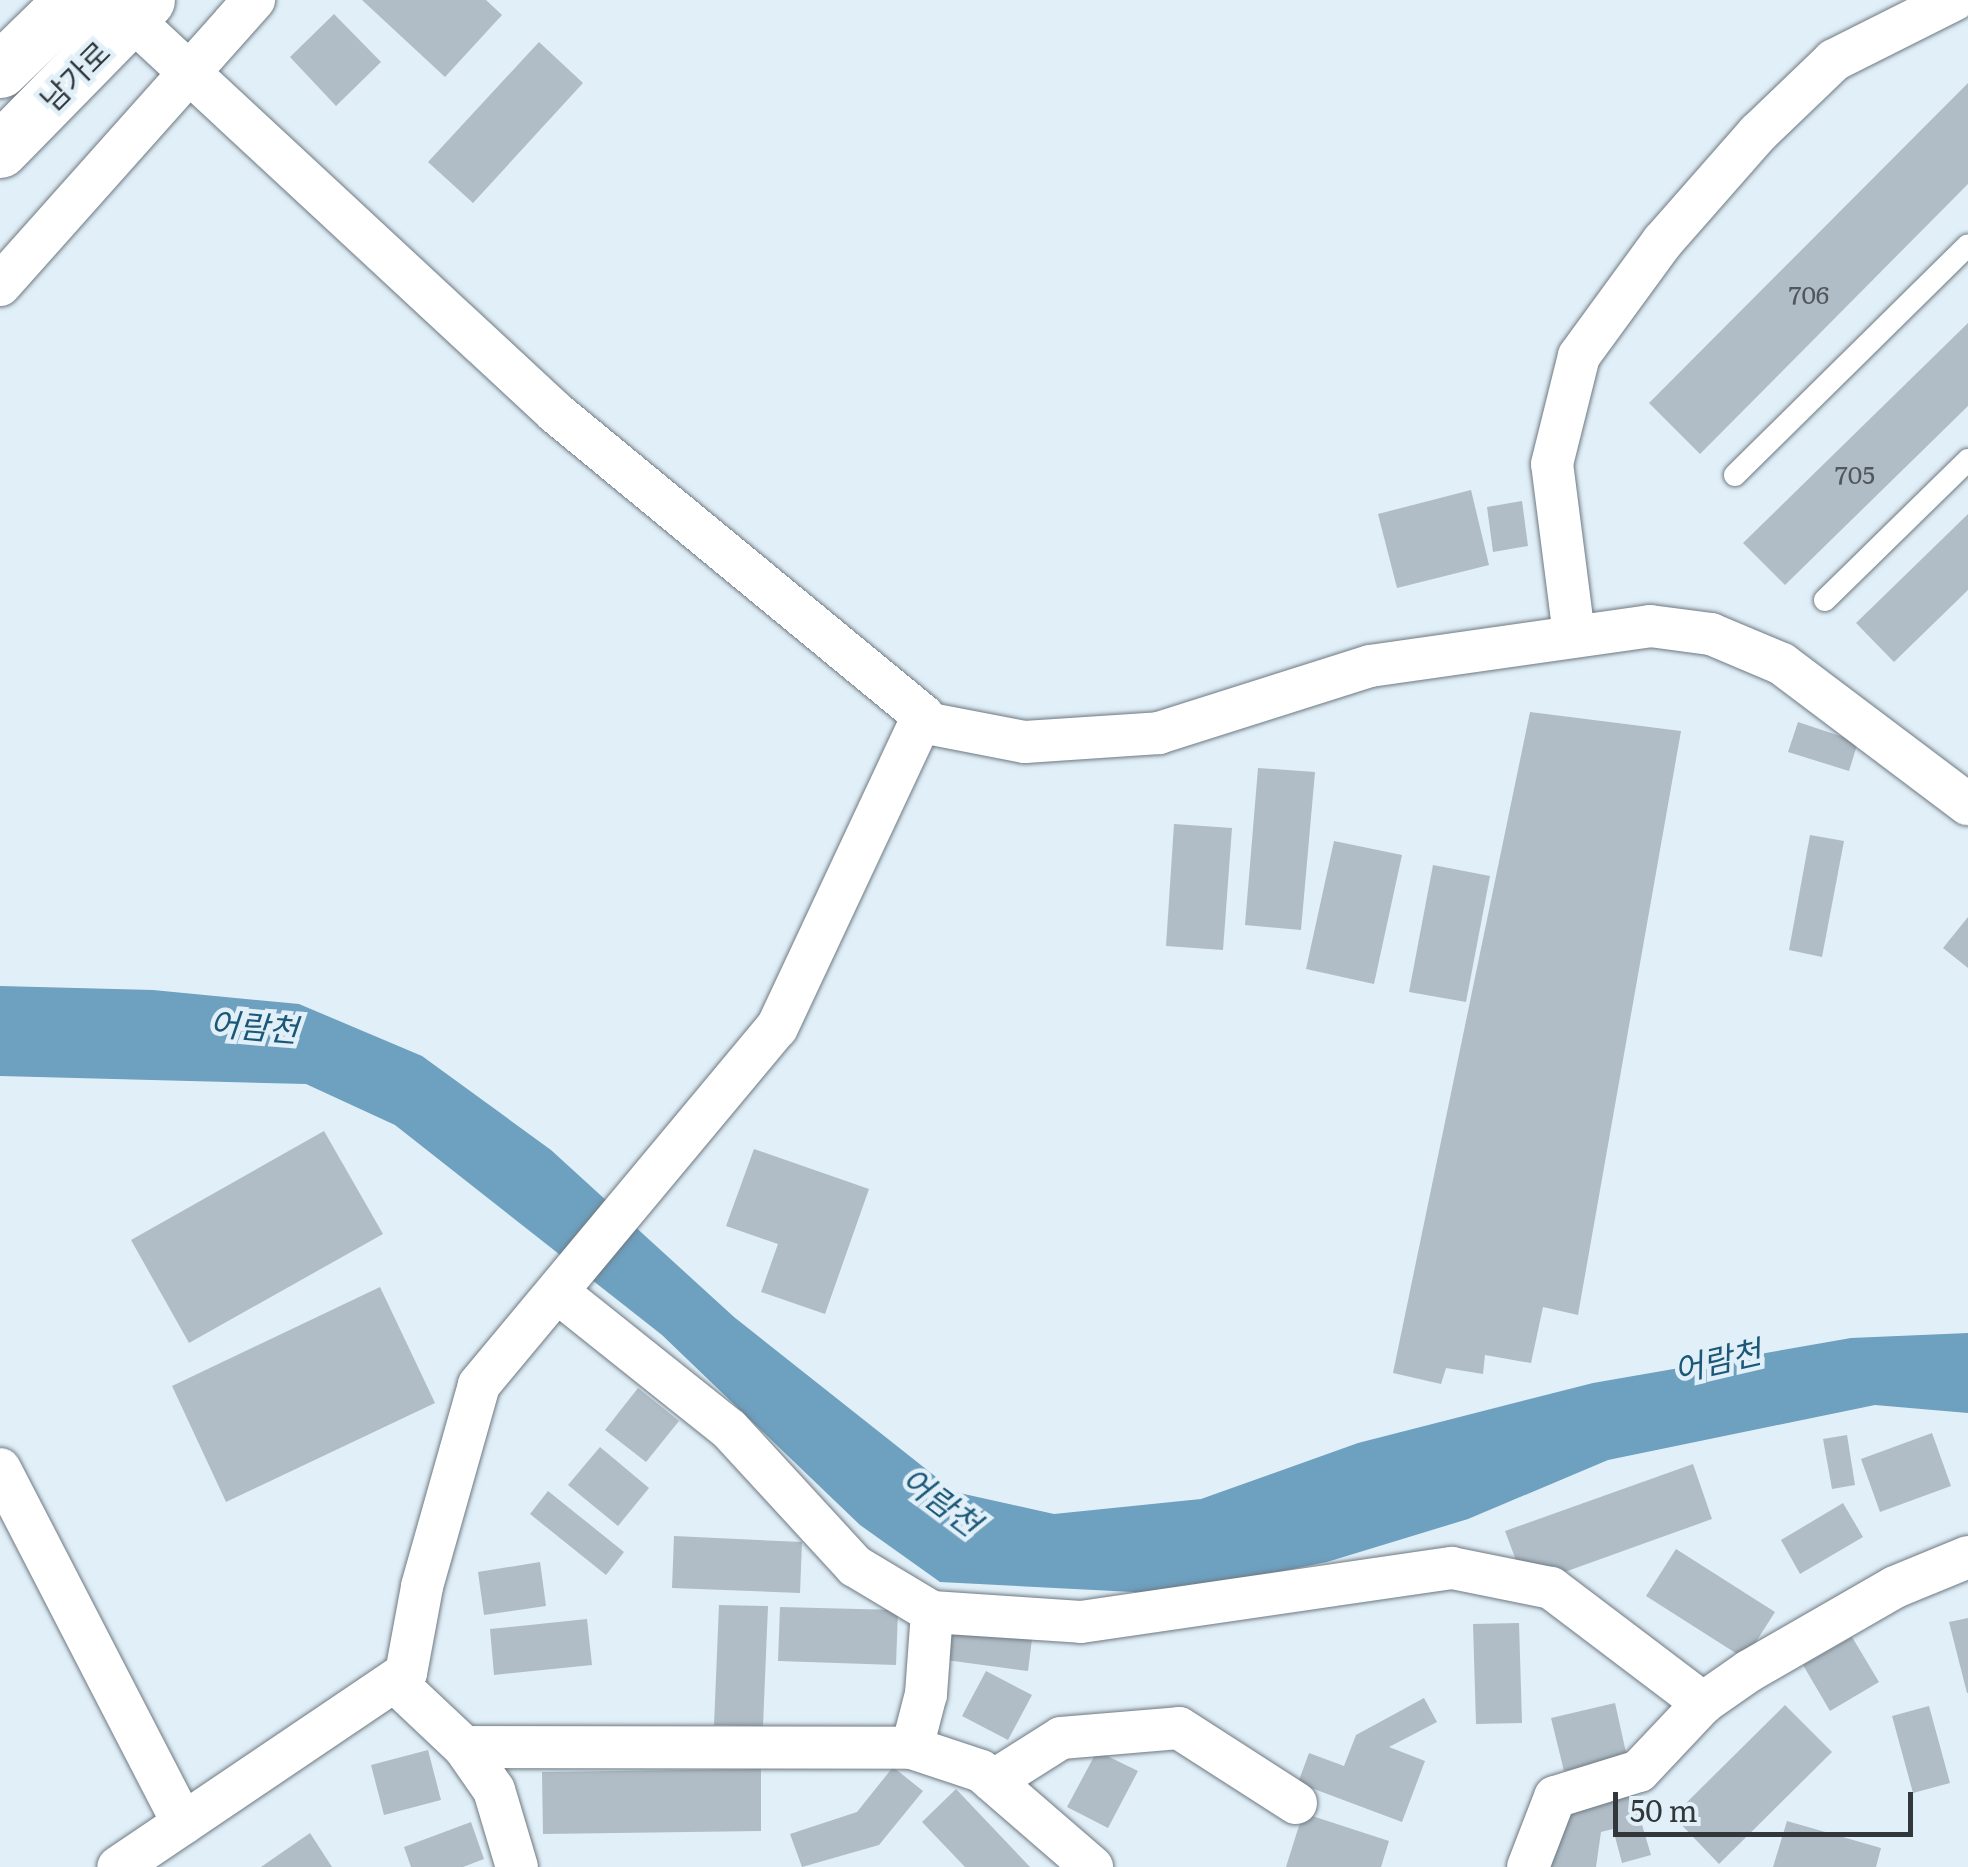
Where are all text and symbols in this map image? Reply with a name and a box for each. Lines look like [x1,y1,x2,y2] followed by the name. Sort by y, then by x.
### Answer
[32,33,116,117] street label: 남가로
[1789,279,1829,309] house number: 706
[1835,459,1875,489] house number: 705
[208,1002,300,1048] water label: 어람천
[1670,1330,1764,1388] water label: 어람천
[895,1458,989,1542] water label: 어람천
[1618,1772,1918,1834] scale bar
[1630,1787,1698,1831] text: 50 m

